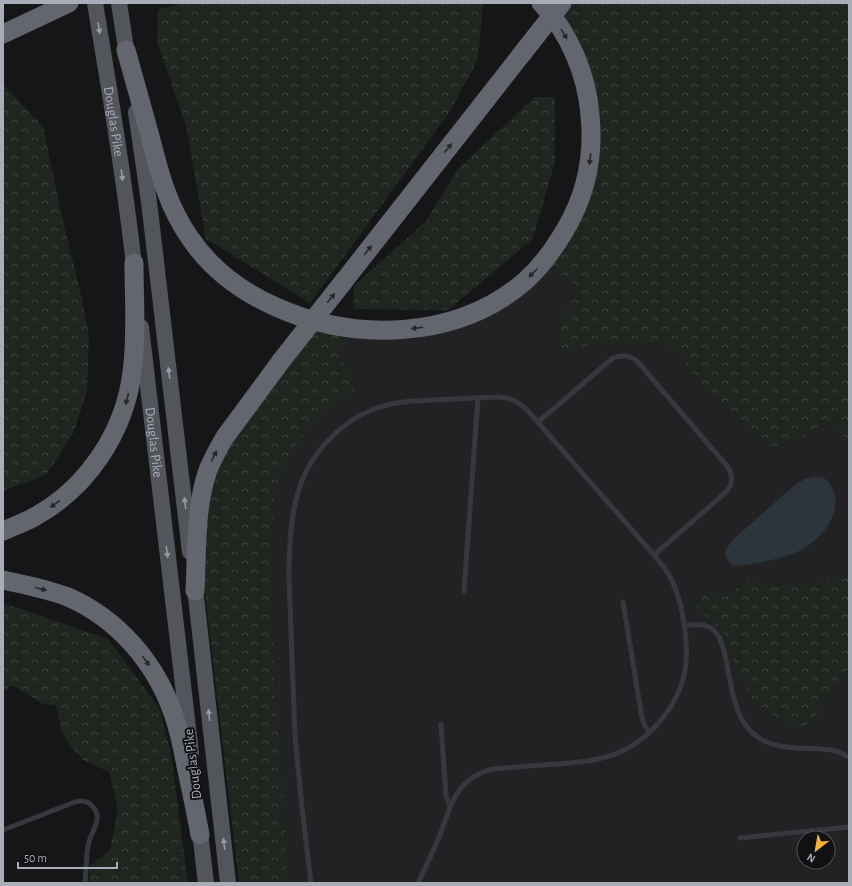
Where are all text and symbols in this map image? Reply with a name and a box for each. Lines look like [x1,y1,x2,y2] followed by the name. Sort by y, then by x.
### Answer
[96,22,102,34] one-way arrow
[560,28,567,40] one-way arrow
[101,86,126,158] street label: Douglas Pike
[444,142,453,153] one-way arrow
[587,153,593,165] one-way arrow
[119,169,125,181] one-way arrow
[364,245,373,256] one-way arrow
[528,268,538,278] one-way arrow
[327,292,336,303] one-way arrow
[411,324,423,331] one-way arrow
[166,367,173,379] one-way arrow
[123,393,129,405] one-way arrow
[142,406,165,478] street label: Douglas Pike
[211,451,217,462] one-way arrow
[181,496,188,509] one-way arrow
[49,500,60,508] one-way arrow
[164,546,170,558] one-way arrow
[35,586,47,592] one-way arrow
[142,655,150,666] one-way arrow
[206,709,212,721] one-way arrow
[182,728,204,800] street label: Douglas Pike
[796,830,836,870] north arrow
[221,838,227,850] one-way arrow
[18,844,117,870] scale bar
[805,851,817,865] text: N
[24,852,47,864] text: 50 m

